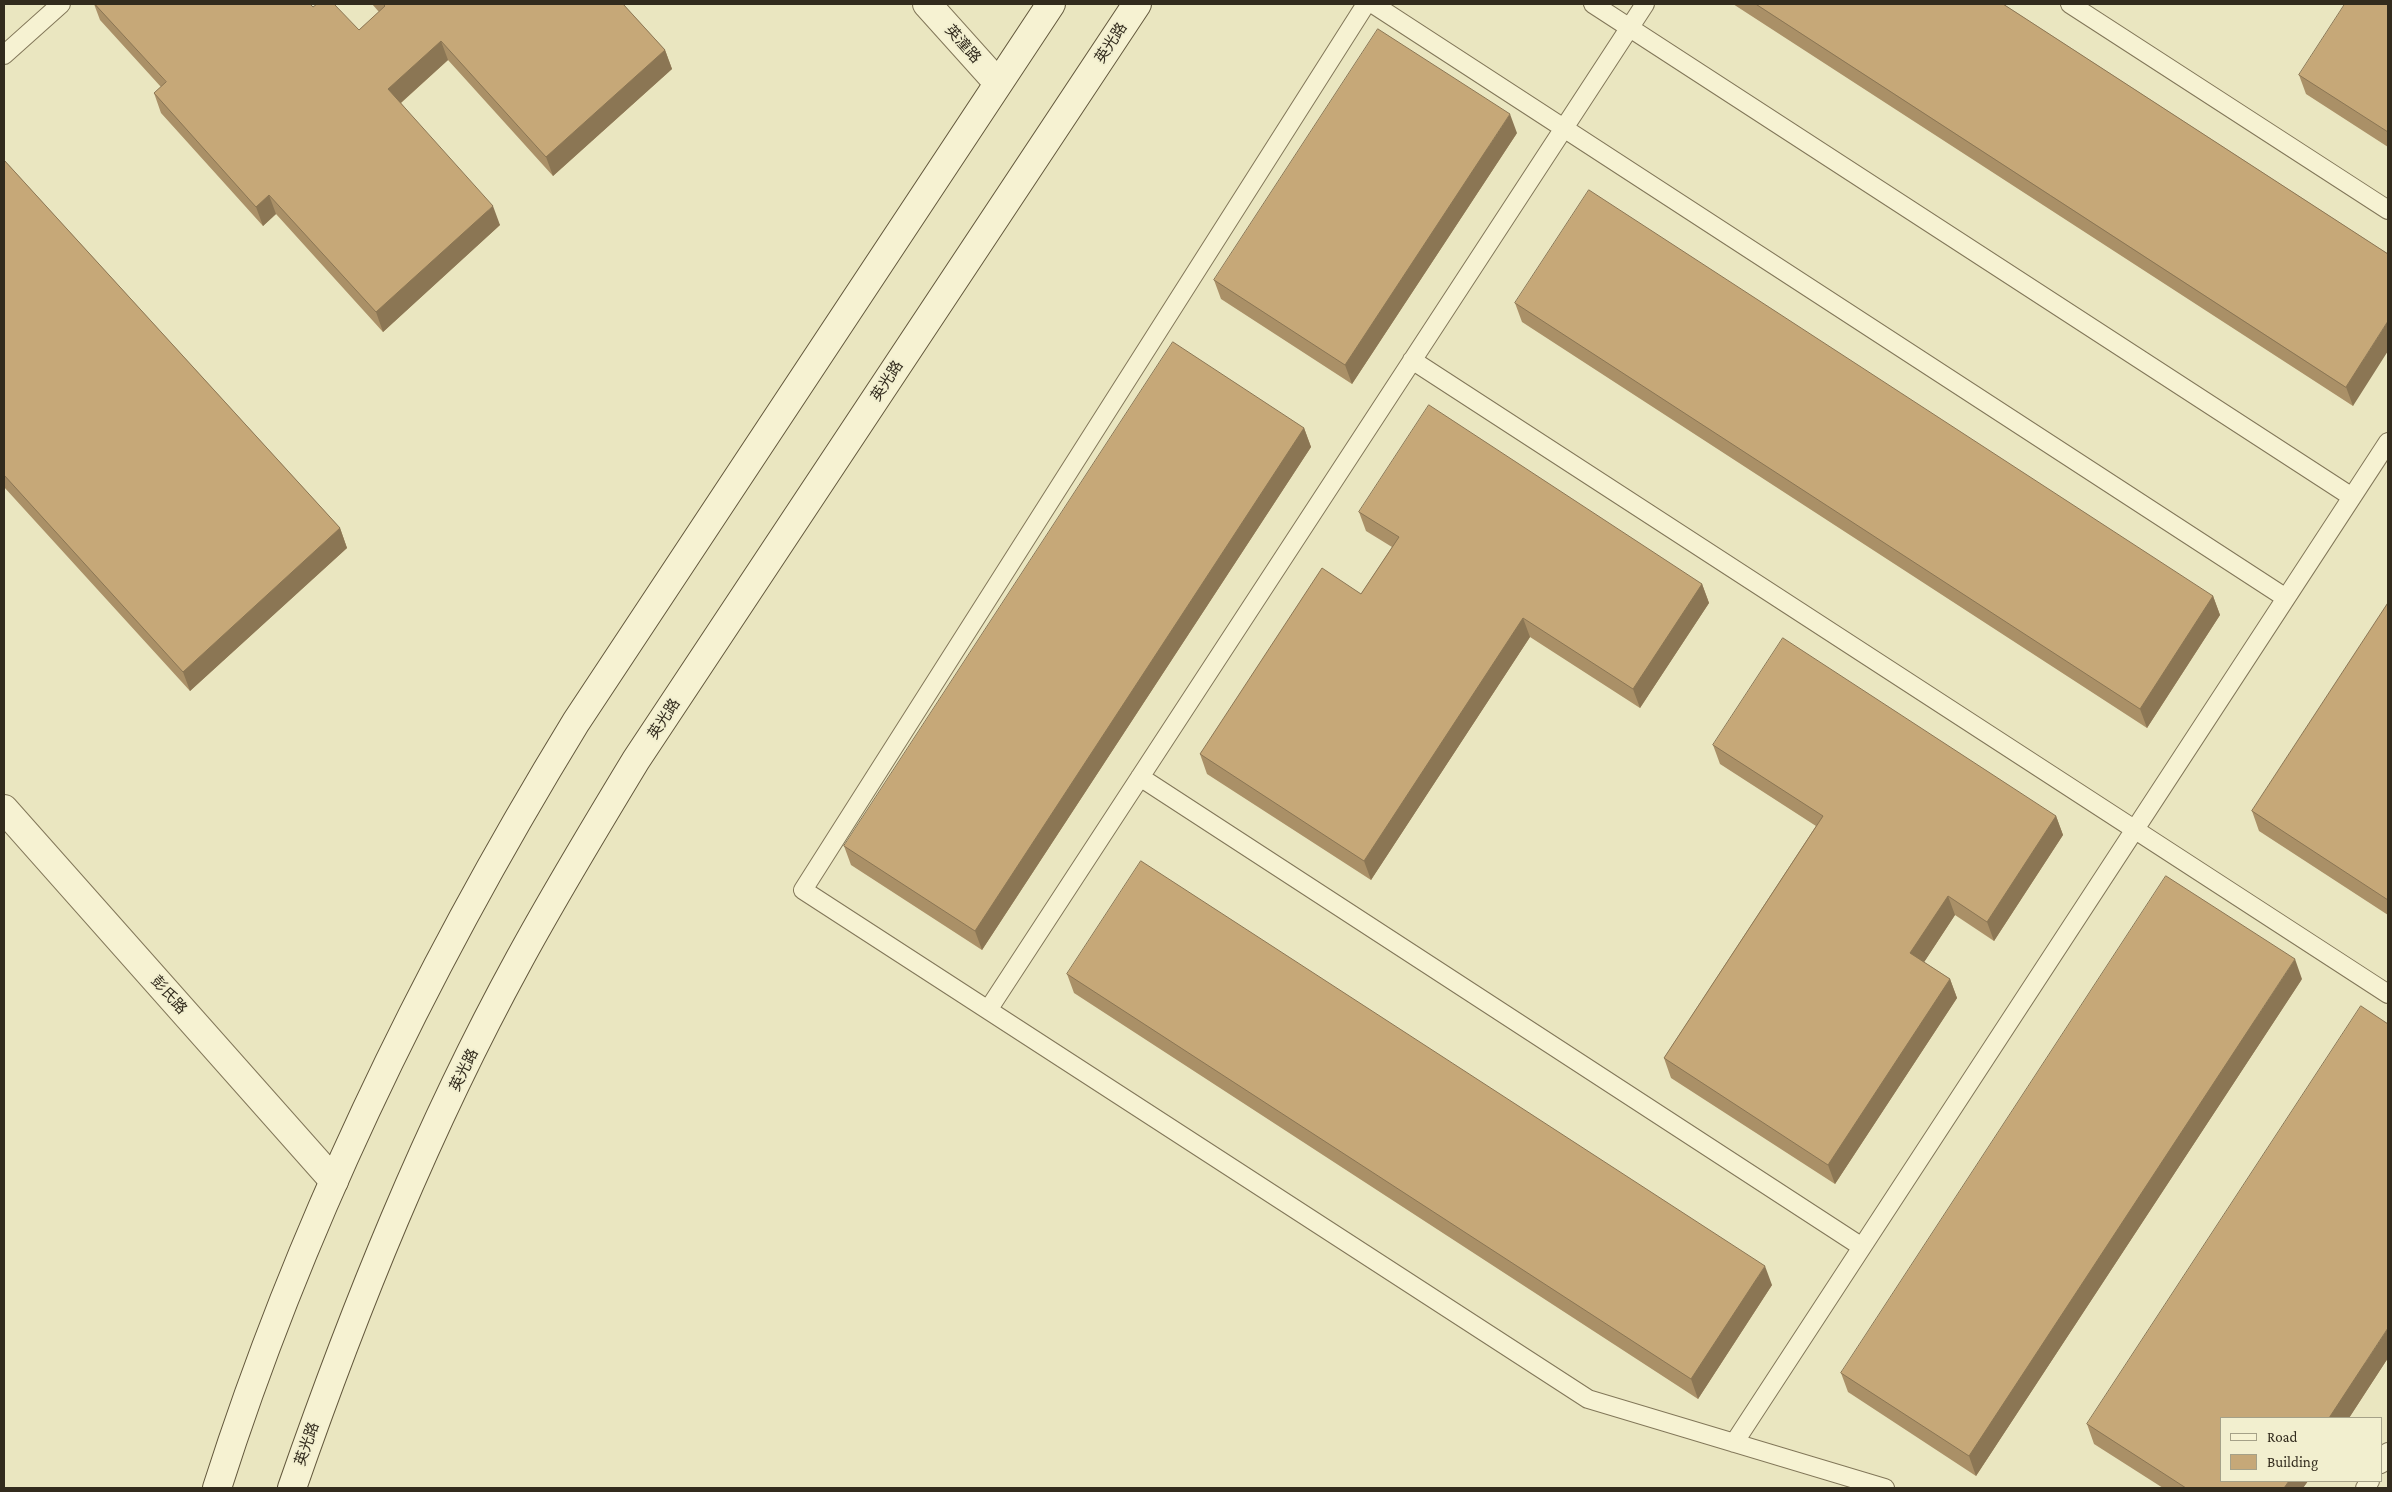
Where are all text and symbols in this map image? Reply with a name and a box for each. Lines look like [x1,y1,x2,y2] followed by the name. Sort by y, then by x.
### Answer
[1091,19,1131,67] street label: 英光路
[941,21,985,67] street label: 英潼路
[867,357,907,405] street label: 英光路
[644,695,684,743] street label: 英光路
[147,972,191,1018] street label: 彭氏路
[446,1046,482,1094] street label: 英光路
[2220,1417,2382,1482] legend
[291,1420,323,1468] street label: 英光路
[2267,1429,2297,1445] text: Road
[2267,1454,2318,1470] text: Building

